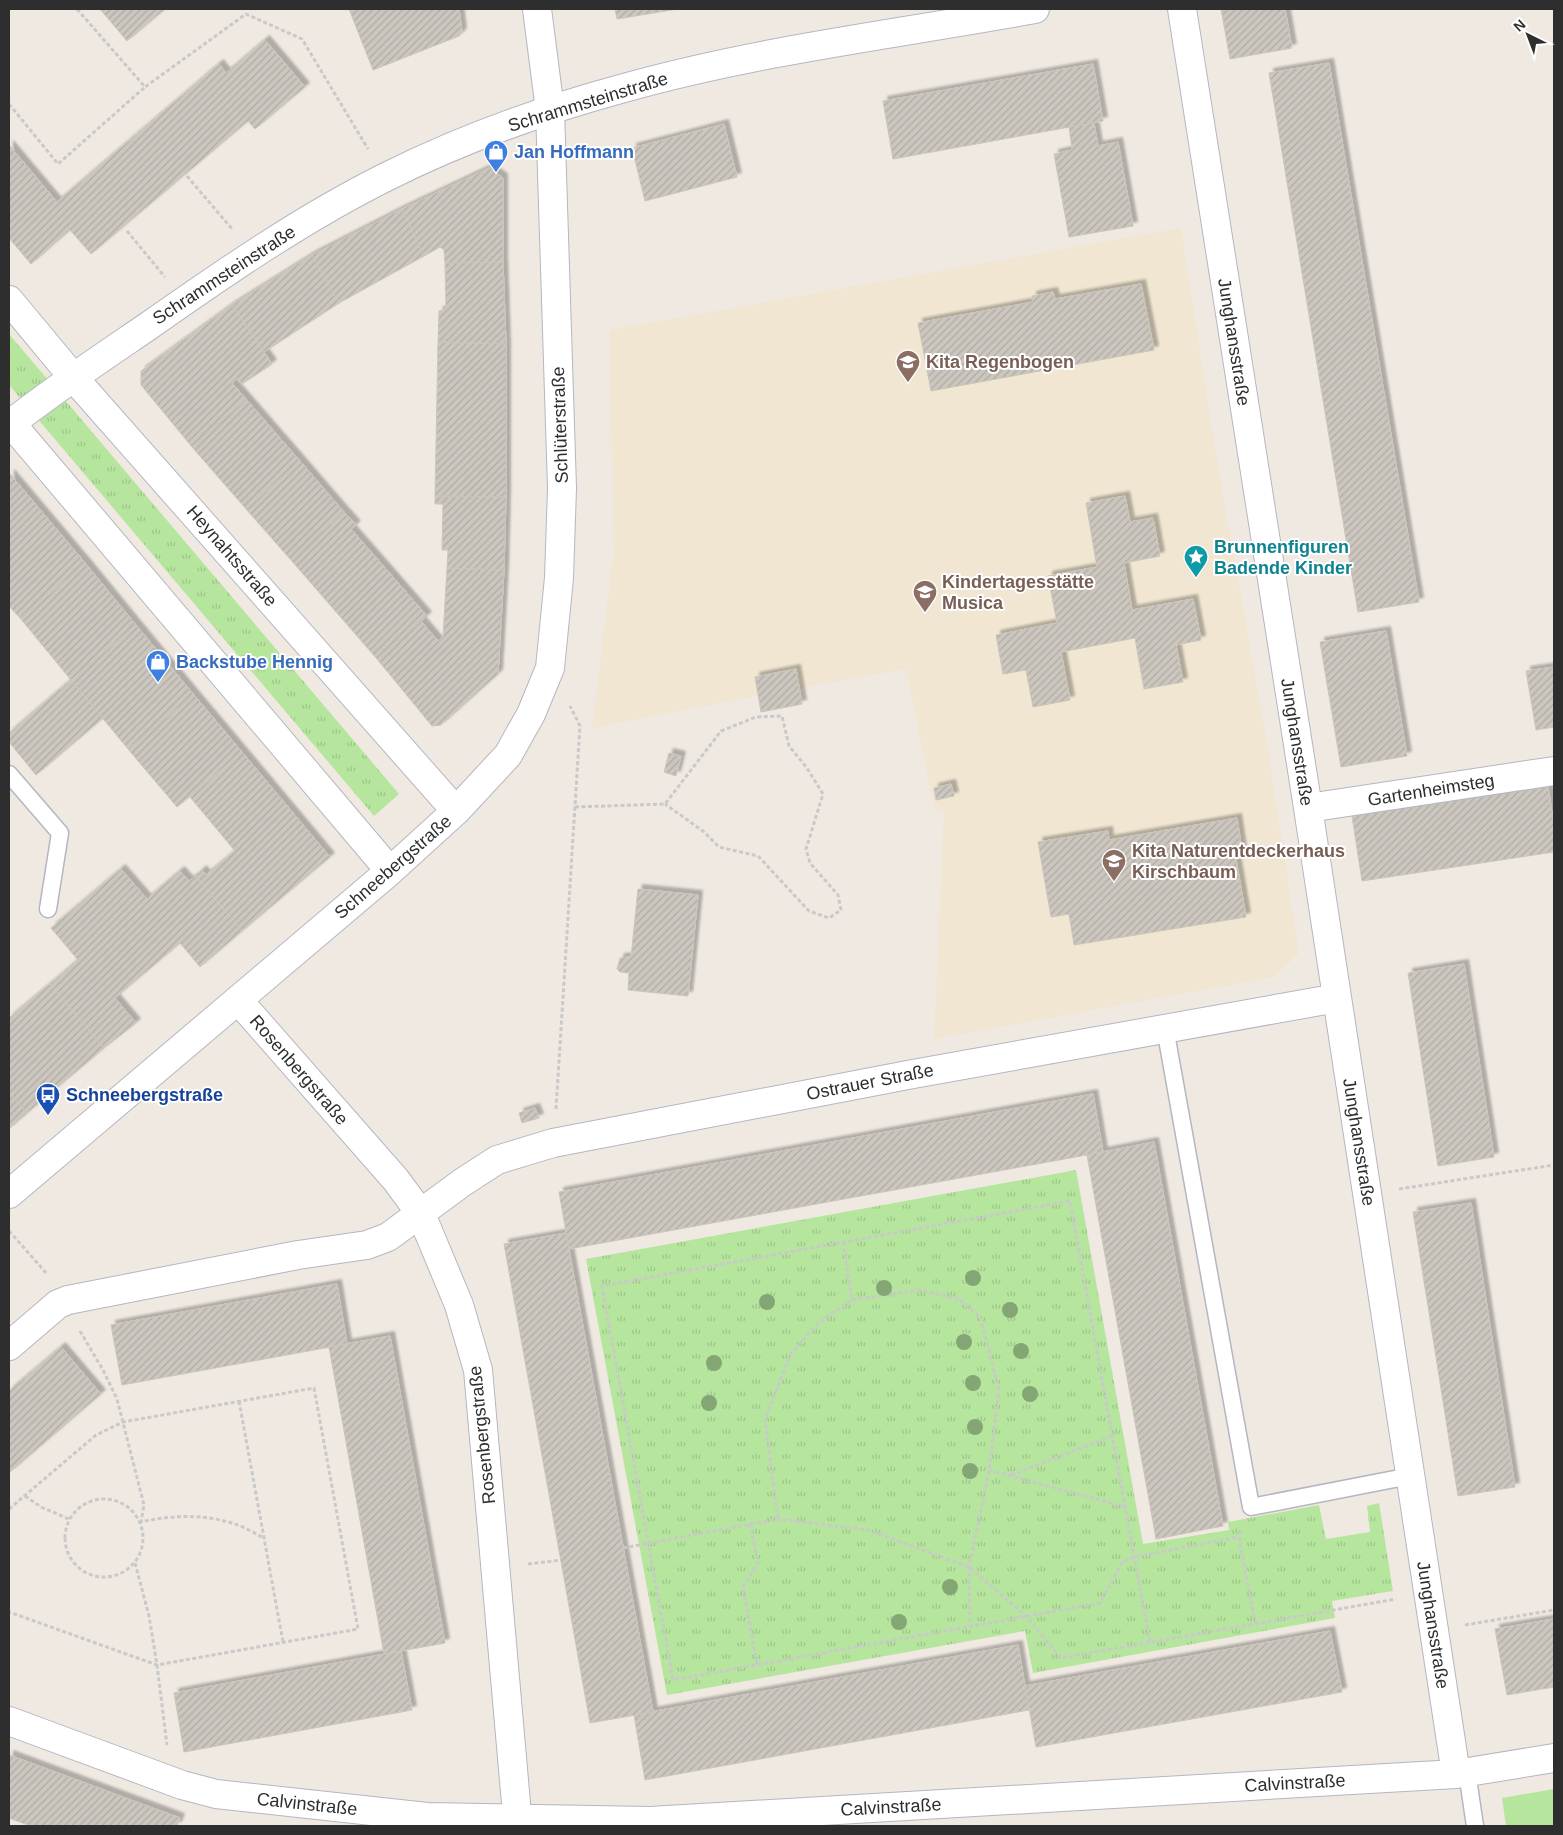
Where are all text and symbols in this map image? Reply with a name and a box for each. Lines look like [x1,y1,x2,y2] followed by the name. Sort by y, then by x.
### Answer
[1503,10,1553,60] north arrow
[1510,16,1528,35] text: N
[506,68,670,136] street label: Schrammsteinstraße
[483,139,509,173] shop icon: Jan Hoffmann
[514,142,634,162] place label: Jan Hoffmann
[149,221,299,329] street label: Schrammsteinstraße
[1214,277,1254,407] street label: Junghansstraße
[895,349,921,383] school or university icon: Kita Regenbogen
[926,352,1074,372] place label: Kita Regenbogen
[548,366,572,484] street label: Schlüterstraße
[183,501,281,611] street label: Heynahtsstraße
[1214,537,1352,578] place label: Brunnenfiguren Badende Kinder
[1183,544,1209,578] place icon: Brunnenfiguren Badende Kinder
[942,572,1094,613] place label: Kindertagesstätte Musica
[912,579,938,613] school or university icon: Kindertagesstätte Musica
[145,649,171,683] shop icon: Backstube Hennig
[176,652,333,672] place label: Backstube Hennig
[1277,677,1317,807] street label: Junghansstraße
[1366,770,1496,810] street label: Gartenheimsteg
[331,811,455,923] street label: Schneebergstraße
[1132,841,1345,882] place label: Kita Naturentdeckerhaus Kirschbaum
[1101,848,1127,882] school or university icon: Kita Naturentdeckerhaus Kirschbaum
[246,1011,352,1129] street label: Rosenbergstraße
[805,1060,935,1104] street label: Ostrauer Straße
[1339,1077,1379,1207] street label: Junghansstraße
[35,1082,61,1116] bus stop icon: Schneebergstraße
[66,1085,223,1105] place label: Schneebergstraße
[465,1365,499,1505] street label: Rosenbergstraße
[1413,1560,1453,1690] street label: Junghansstraße
[1244,1770,1346,1796] street label: Calvinstraße
[256,1789,358,1819] street label: Calvinstraße
[840,1794,942,1820] street label: Calvinstraße

